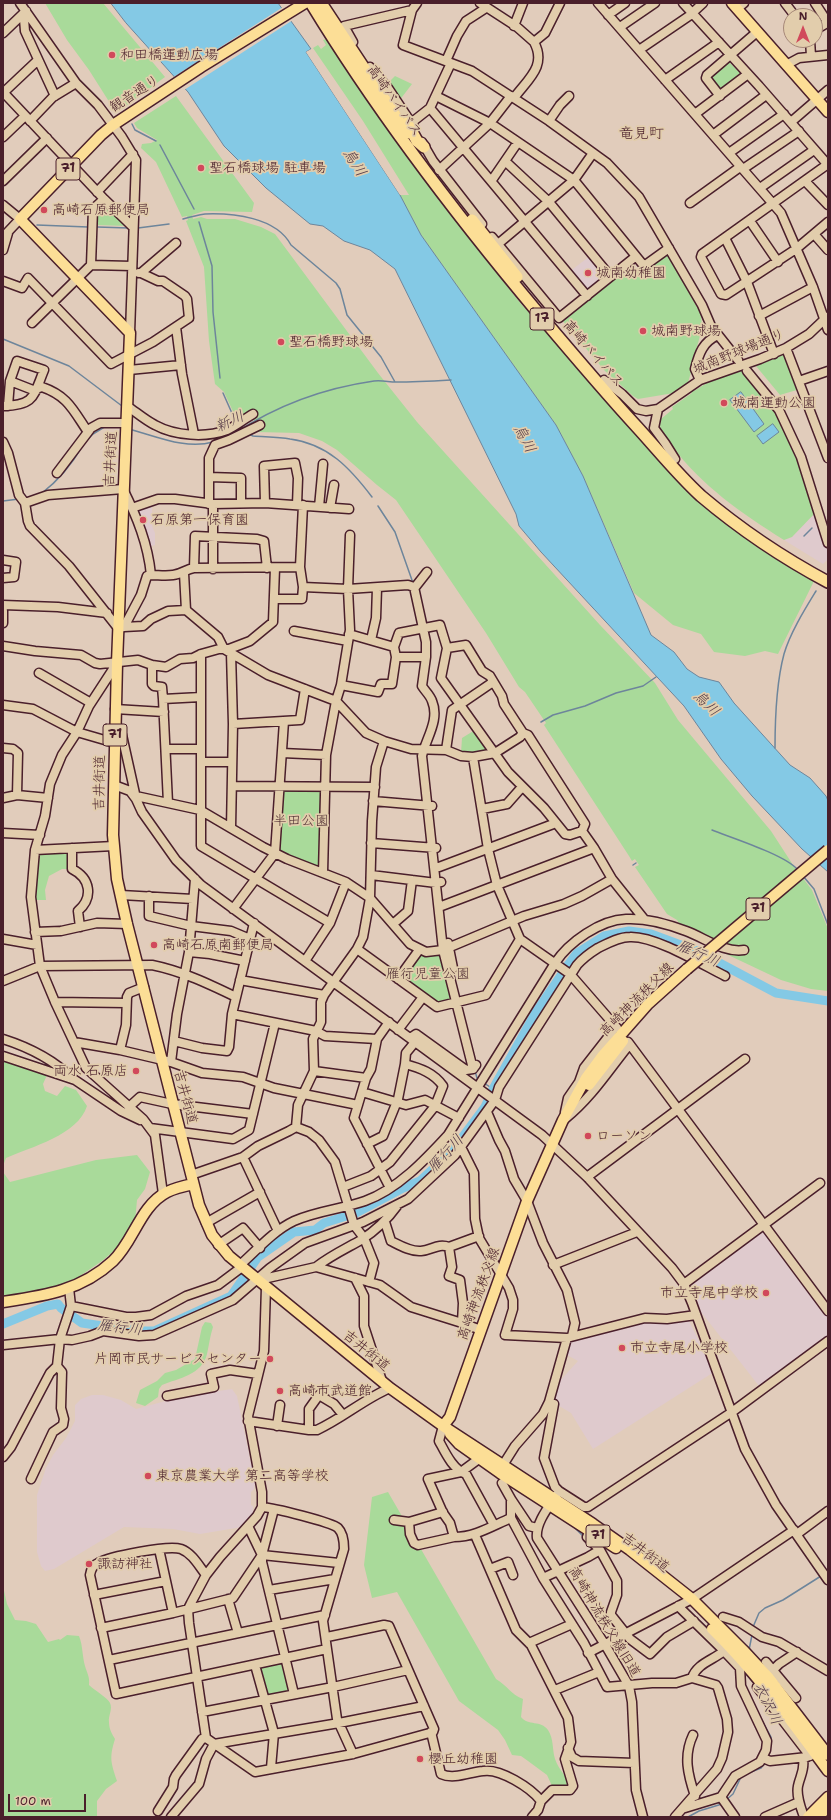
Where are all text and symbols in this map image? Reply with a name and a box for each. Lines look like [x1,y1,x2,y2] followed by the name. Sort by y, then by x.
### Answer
[783,8,823,48] north arrow
[799,9,807,24] text: N
[120,47,218,63] place label: 和田橋運動広場
[107,50,117,60] marker: 和田橋運動広場
[363,62,425,140] street label: 高崎バイパス
[107,72,163,116] street label: 観音通り
[619,125,663,143] district label: 竜見町
[338,146,370,180] water label: 烏川
[56,158,80,180] road number: 71
[209,160,326,176] place label: 聖石橋球場 駐車場
[196,163,206,173] marker: 聖石橋球場 駐車場
[52,202,150,218] place label: 高崎石原郵便局
[39,205,49,215] marker: 高崎石原郵便局
[596,265,666,281] place label: 城南幼稚園
[583,268,593,278] marker: 城南幼稚園
[530,308,554,330] road number: 17
[559,317,627,391] street label: 高崎バイパス
[651,323,721,339] place label: 城南野球場
[638,326,648,336] marker: 城南野球場
[690,326,788,378] street label: 城南野球場通り
[289,334,373,350] place label: 聖石橋野球場
[276,337,286,347] marker: 聖石橋野球場
[732,395,816,411] place label: 城南運動公園
[719,398,729,408] marker: 城南運動公園
[213,408,247,436] water label: 新川
[509,422,539,456] water label: 烏川
[101,431,121,487] street label: 吉井街道
[151,512,249,528] place label: 石原第一保育園
[138,515,148,525] marker: 石原第一保育園
[689,687,723,721] water label: 烏川
[103,724,127,746] road number: 71
[91,755,109,811] street label: 吉井街道
[273,813,329,829] park label: 半田公園
[746,898,770,920] road number: 71
[162,937,274,953] place label: 高崎石原南郵便局
[674,937,722,971] water label: 雁行川
[149,940,159,950] marker: 高崎石原南郵便局
[596,959,678,1041] street label: 高崎神流秩父線
[386,966,470,982] park label: 雁行児童公園
[53,1063,128,1079] place label: 両水 石原店
[131,1066,141,1076] marker: 両水 石原店
[170,1068,200,1126] street label: 吉井街道
[596,1128,652,1144] place label: ローソン
[424,1131,468,1177] water label: 雁行川
[583,1131,593,1141] marker: ローソン
[454,1245,504,1343] street label: 高崎神流秩父線
[660,1285,758,1301] place label: 市立寺尾中学校
[761,1288,771,1298] marker: 市立寺尾中学校
[97,1316,143,1340] water label: 雁行川
[339,1327,393,1375] street label: 吉井街道
[630,1340,728,1356] place label: 市立寺尾小学校
[617,1343,627,1353] marker: 市立寺尾小学校
[94,1351,262,1367] place label: 片岡市民サービスセンター
[265,1354,275,1364] marker: 片岡市民サービスセンター
[288,1383,372,1399] place label: 高崎市武道館
[275,1386,285,1396] marker: 高崎市武道館
[156,1468,329,1484] place label: 東京農業大学 第二高等学校
[143,1471,153,1481] marker: 東京農業大学 第二高等学校
[586,1525,610,1547] road number: 71
[618,1529,672,1577] street label: 吉井街道
[97,1556,153,1572] place label: 諏訪神社
[84,1559,94,1569] marker: 諏訪神社
[564,1564,644,1680] street label: 高崎神流秩父線旧道
[749,1680,785,1728] water label: 衣沢川
[428,1751,498,1767] place label: 櫻丘幼稚園
[415,1754,425,1764] marker: 櫻丘幼稚園
[10,1786,88,1812] scale bar
[15,1793,51,1809] text: 100 m

